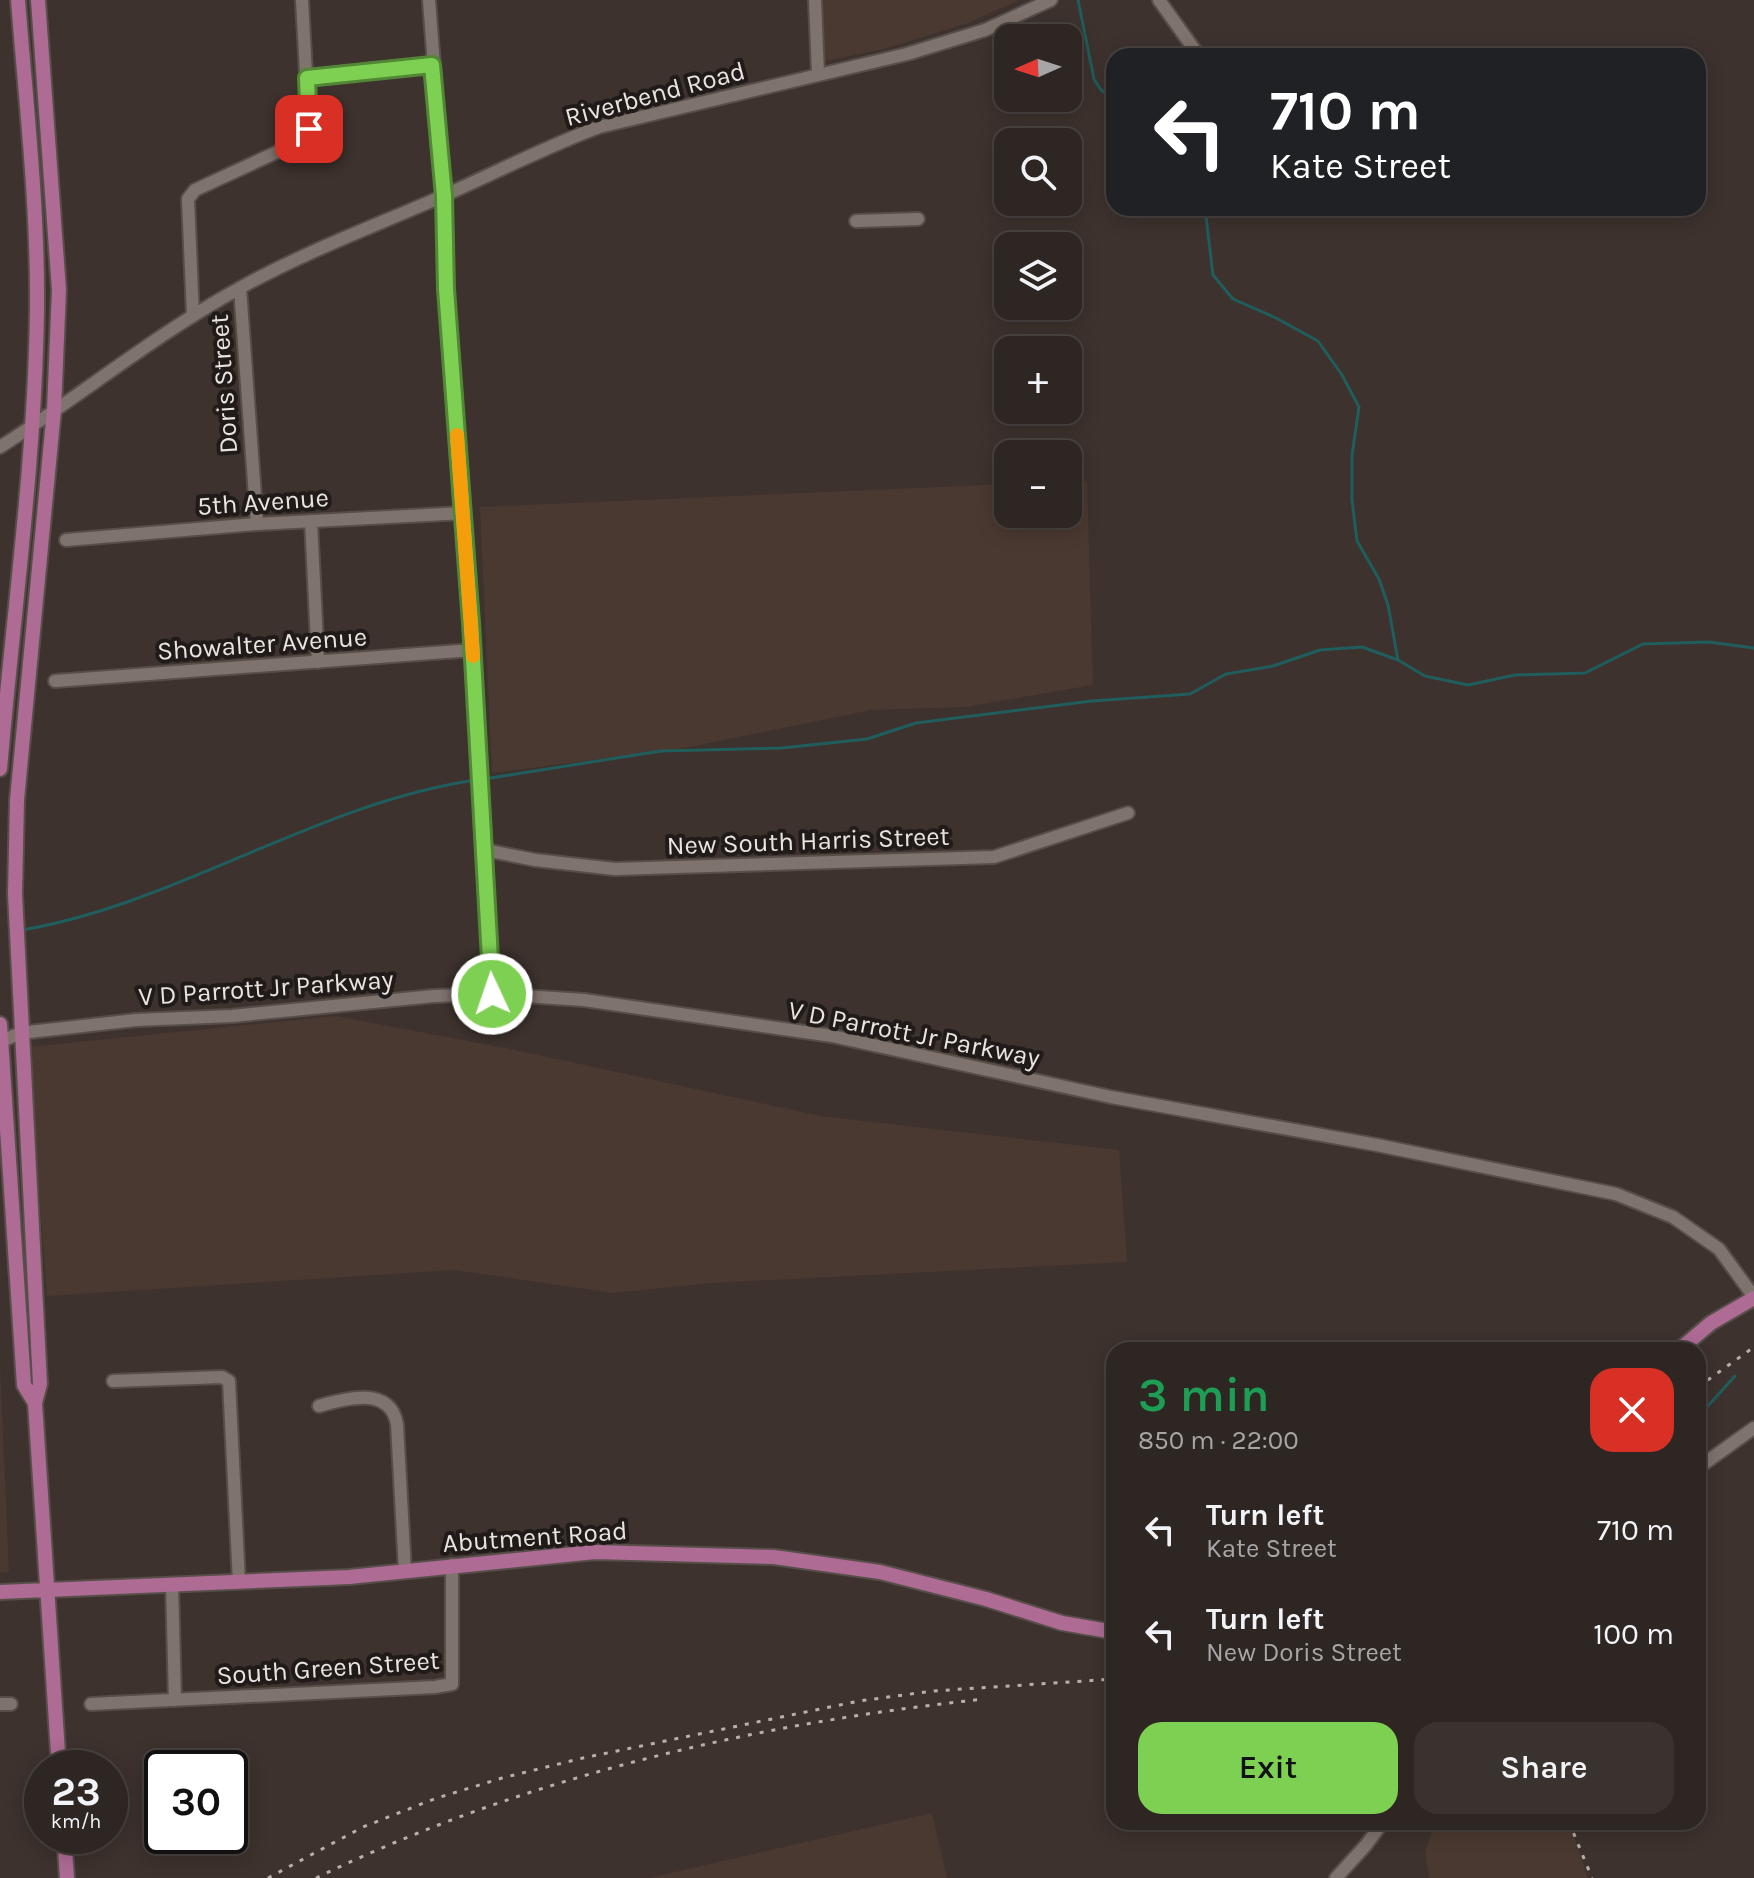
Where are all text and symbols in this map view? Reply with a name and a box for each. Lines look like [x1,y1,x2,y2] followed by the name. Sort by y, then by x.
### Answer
[994,24,1082,112] north arrow
[994,24,1082,528] map controls
[561,55,749,133] street label: Riverbend Road
[1270,78,1421,143] text: 710 m
[1138,80,1242,184] icon: left
[275,95,343,163] pin
[287,107,331,151] icon: arrive
[994,128,1082,216] button: search
[1270,145,1451,187] text: Kate Street
[994,232,1082,320] button: layers
[204,313,244,455] street label: Doris Street
[994,336,1082,424] button: +
[994,440,1082,528] button: −
[196,482,330,522] street label: 5th Avenue
[156,621,368,667] street label: Showalter Avenue
[666,821,950,861] street label: New South Harris Street
[450,952,534,1036] position arrow
[137,964,395,1012] street label: V D Parrott Jr Parkway
[786,994,1042,1074] street label: V D Parrott Jr Parkway
[1138,1367,1270,1423] text: 3 min
[1590,1368,1674,1452] button: close
[1138,1425,1299,1456] text: 850 m · 22:00
[1206,1497,1324,1533] text: Turn left
[1138,1508,1182,1552] icon: left
[1597,1512,1674,1548] text: 710 m
[442,1515,628,1559] street label: Abutment Road
[1206,1533,1337,1564] text: Kate Street
[1206,1601,1324,1637] text: Turn left
[1138,1612,1182,1656] icon: left
[1593,1616,1674,1652] text: 100 m
[1206,1637,1402,1668] text: New Doris Street
[215,1645,441,1691] street label: South Green Street
[1138,1722,1398,1814] button: Exit
[1414,1722,1674,1814] button: Share
[144,1750,248,1854] speed limit sign: 30
[51,1768,101,1815] text: 23
[51,1810,101,1833] text: km/h

